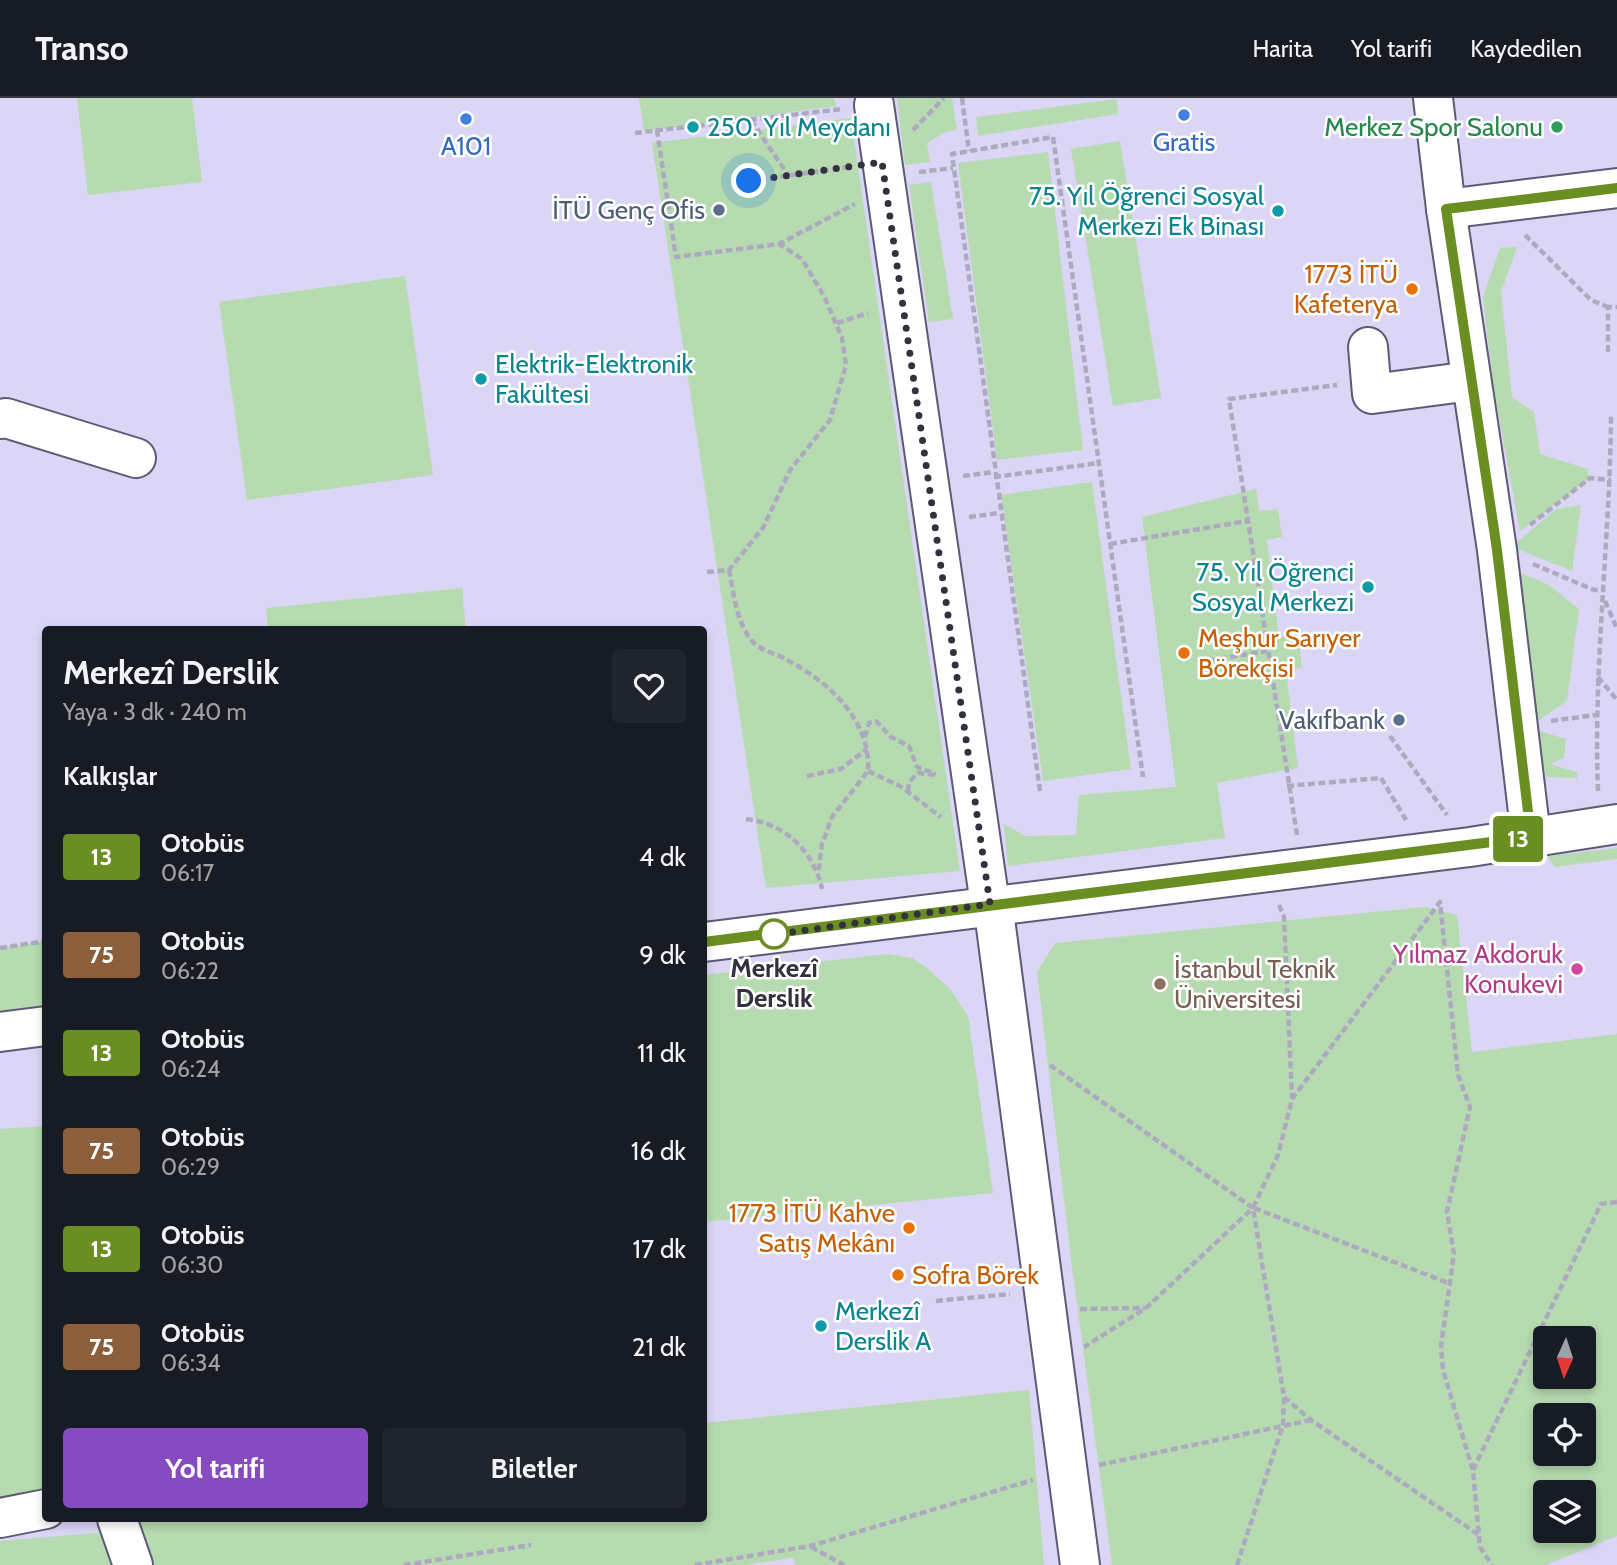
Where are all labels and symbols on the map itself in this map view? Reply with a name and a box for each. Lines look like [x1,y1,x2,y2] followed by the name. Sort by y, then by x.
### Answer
[1176,107,1192,123] marker: Gratis
[458,111,474,127] marker: A101
[707,111,891,143] place label: 250. Yıl Meydanı
[1324,111,1543,143] place label: Merkez Spor Salonu
[685,119,701,135] marker: 250. Yıl Meydanı
[1549,119,1565,135] marker: Merkez Spor Salonu
[1153,126,1216,158] place label: Gratis
[441,130,491,162] place label: A101
[731,163,766,198] your location
[1029,180,1264,242] place label: 75. Yıl Öğrenci Sosyal Merkezi Ek Binası
[552,194,705,226] place label: İTÜ Genç Ofis
[711,202,727,218] marker: İTÜ Genç Ofis
[1270,203,1286,219] marker: 75. Yıl Öğrenci Sosyal Merkezi Ek Binası
[1294,258,1399,320] place label: 1773 İTÜ Kafeterya
[1404,281,1420,297] marker: 1773 İTÜ Kafeterya
[495,348,693,410] place label: Elektrik-Elektronik Fakültesi
[473,371,489,387] marker: Elektrik-Elektronik Fakültesi
[1192,556,1354,618] place label: 75. Yıl Öğrenci Sosyal Merkezi
[1360,579,1376,595] marker: 75. Yıl Öğrenci Sosyal Merkezi
[1198,622,1361,684] place label: Meşhur Sarıyer Börekçisi
[1176,645,1192,661] marker: Meşhur Sarıyer Börekçisi
[1279,704,1385,736] place label: Vakıfbank
[1391,712,1407,728] marker: Vakıfbank
[1486,816,1550,862] line badge: 13
[759,919,789,949] marker: Merkezî Derslik
[1392,938,1563,1000] place label: Yılmaz Akdoruk Konukevi
[730,952,818,1014] place label: Merkezî Derslik
[1174,953,1336,1015] place label: İstanbul Teknik Üniversitesi
[1569,961,1585,977] marker: Yılmaz Akdoruk Konukevi
[1152,976,1168,992] marker: İstanbul Teknik Üniversitesi
[728,1197,895,1259] place label: 1773 İTÜ Kahve Satış Mekânı
[901,1220,917,1236] marker: 1773 İTÜ Kahve Satış Mekânı
[912,1259,1039,1291] place label: Sofra Börek
[890,1267,906,1283] marker: Sofra Börek
[835,1295,931,1357] place label: Merkezî Derslik A
[813,1318,829,1334] marker: Merkezî Derslik A
[1533,1326,1596,1390] north arrow

